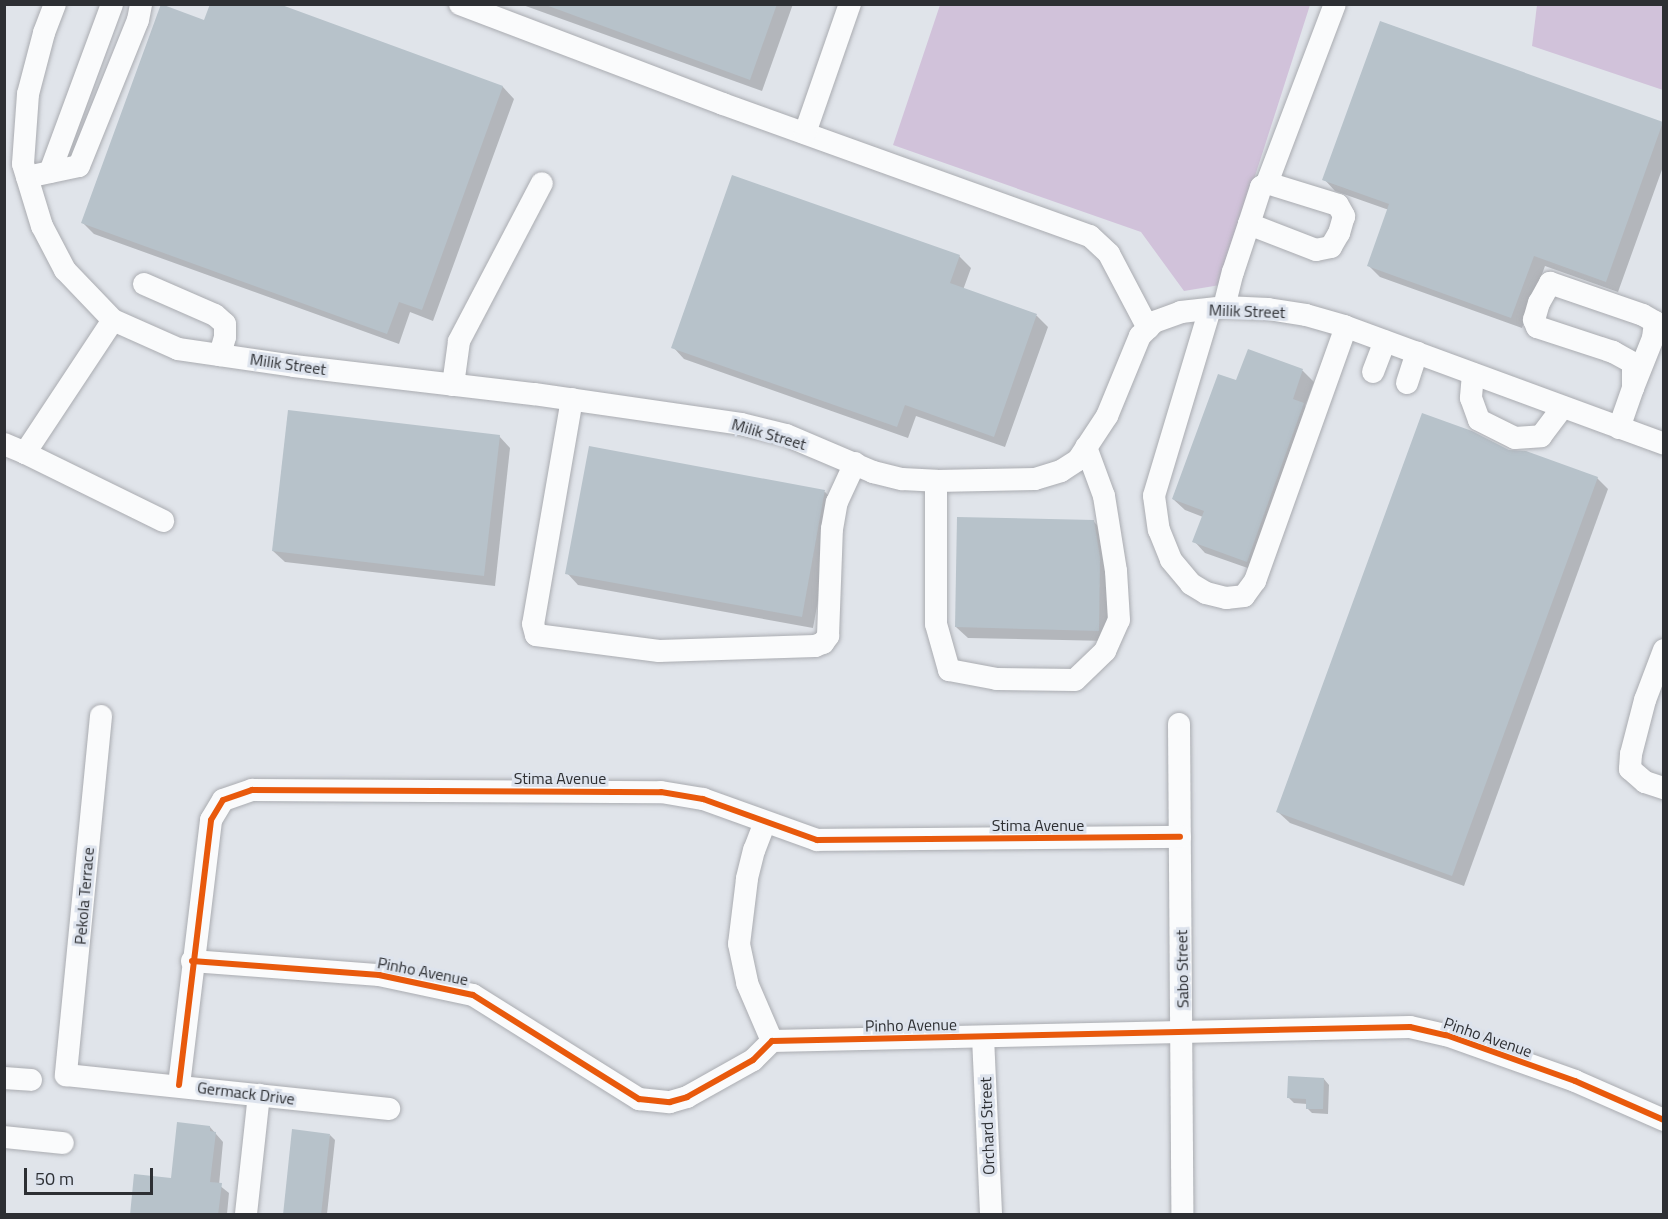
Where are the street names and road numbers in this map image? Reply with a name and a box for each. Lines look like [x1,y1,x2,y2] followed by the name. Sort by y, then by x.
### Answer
[1208,300,1286,322] street label: Milik Street
[249,349,327,379] street label: Milik Street
[730,414,808,454] street label: Milik Street
[514,768,606,788] street label: Stima Avenue
[992,815,1084,835] street label: Stima Avenue
[70,846,98,946] street label: Pekola Terrace
[1172,930,1192,1008] street label: Sabo Street
[376,953,470,989] street label: Pinho Avenue
[1441,1013,1535,1061] street label: Pinho Avenue
[865,1015,957,1035] street label: Pinho Avenue
[196,1077,296,1109] street label: Germack Drive
[976,1077,998,1175] street label: Orchard Street

